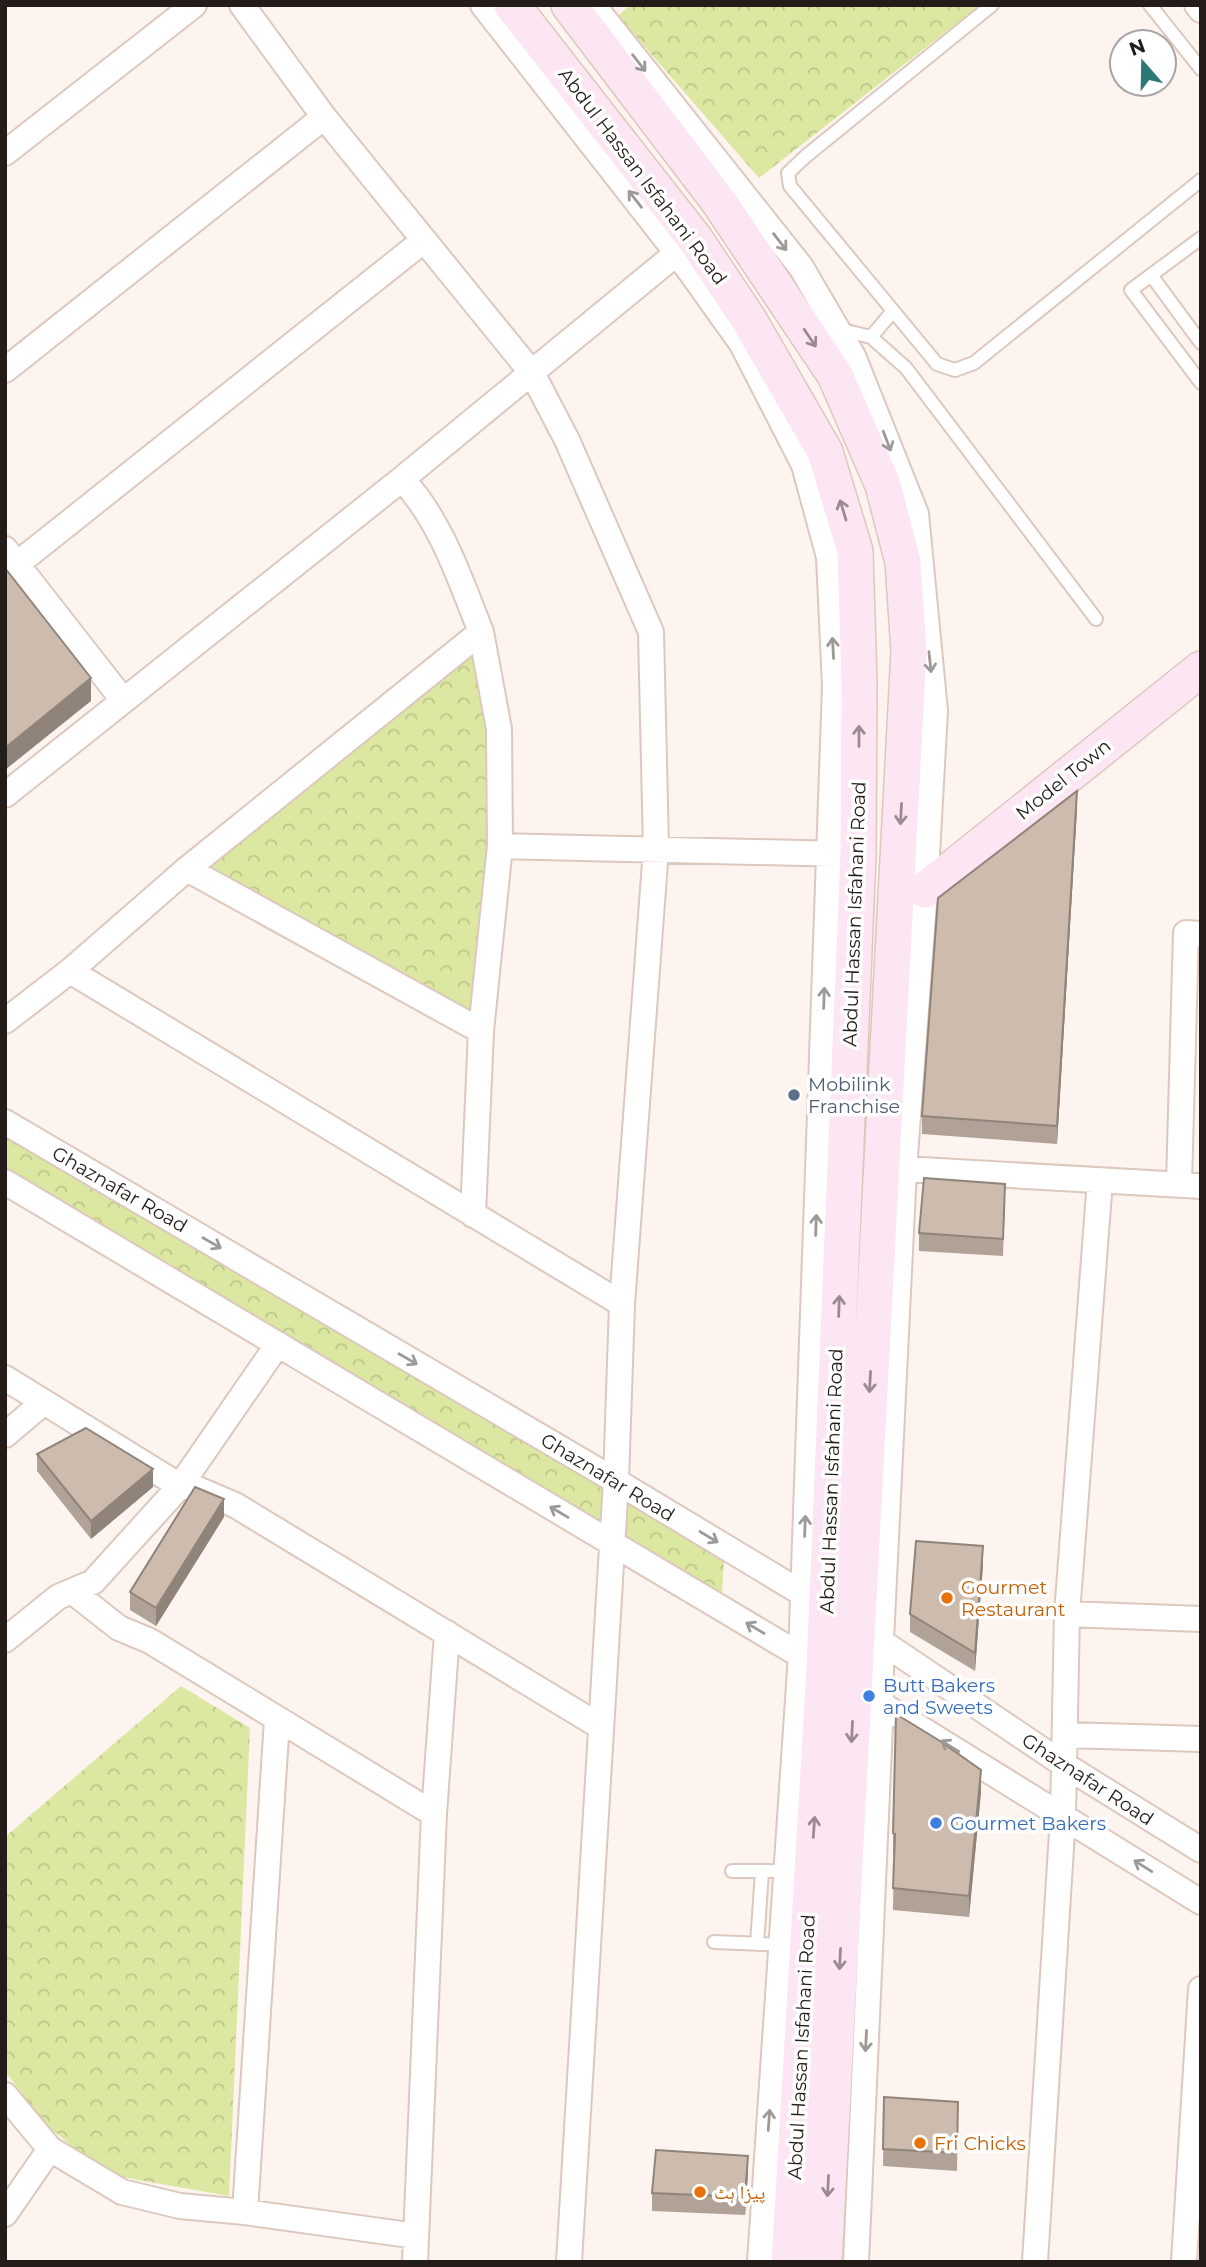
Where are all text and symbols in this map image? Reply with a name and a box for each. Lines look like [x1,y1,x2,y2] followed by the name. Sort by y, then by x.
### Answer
[1108,28,1178,98] north arrow
[1126,34,1149,61] text: N
[631,54,647,72] one-way arrow
[553,63,732,289] street label: Abdul Hassan Isfahani Road
[627,191,642,209] one-way arrow
[773,232,788,250] one-way arrow
[803,328,817,347] one-way arrow
[881,430,894,452] one-way arrow
[835,499,848,521] one-way arrow
[827,637,840,660] one-way arrow
[924,651,937,673] one-way arrow
[852,724,865,747] one-way arrow
[1011,734,1115,825] street label: Model Town
[838,781,871,1047] street label: Abdul Hassan Isfahani Road
[895,803,908,826] one-way arrow
[817,986,831,1009] one-way arrow
[808,1073,900,1118] place label: Mobilink Franchise
[786,1087,802,1103] marker: Mobilink Franchise
[48,1141,191,1237] street label: Ghaznafar Road
[809,1214,822,1237] one-way arrow
[201,1237,221,1251] one-way arrow
[832,1295,845,1318] one-way arrow
[815,1348,848,1614] street label: Abdul Hassan Isfahani Road
[397,1352,417,1366] one-way arrow
[864,1371,877,1394] one-way arrow
[537,1428,679,1526] street label: Ghaznafar Road
[550,1505,570,1519] one-way arrow
[798,1514,812,1537] one-way arrow
[698,1531,718,1545] one-way arrow
[961,1576,1066,1621] place label: Gourmet Restaurant
[939,1590,955,1606] marker: Gourmet Restaurant
[746,1621,766,1635] one-way arrow
[883,1674,995,1719] place label: Butt Bakers and Sweets
[861,1688,877,1704] marker: Butt Bakers and Sweets
[846,1720,859,1743] one-way arrow
[1018,1728,1158,1831] street label: Ghaznafar Road
[940,1738,960,1752] one-way arrow
[950,1812,1106,1835] place label: Gourmet Bakers
[807,1815,820,1838] one-way arrow
[928,1815,944,1831] marker: Gourmet Bakers
[1134,1858,1153,1873] one-way arrow
[783,1914,820,2180] street label: Abdul Hassan Isfahani Road
[834,1947,847,1970] one-way arrow
[859,2029,872,2052] one-way arrow
[763,2109,776,2132] one-way arrow
[934,2132,1026,2155] place label: Fri Chicks
[912,2135,928,2151] marker: Fri Chicks
[822,2175,835,2198] one-way arrow
[714,2181,765,2204] place label: پیزا ہٹ
[692,2184,708,2200] marker: پیزا ہٹ

